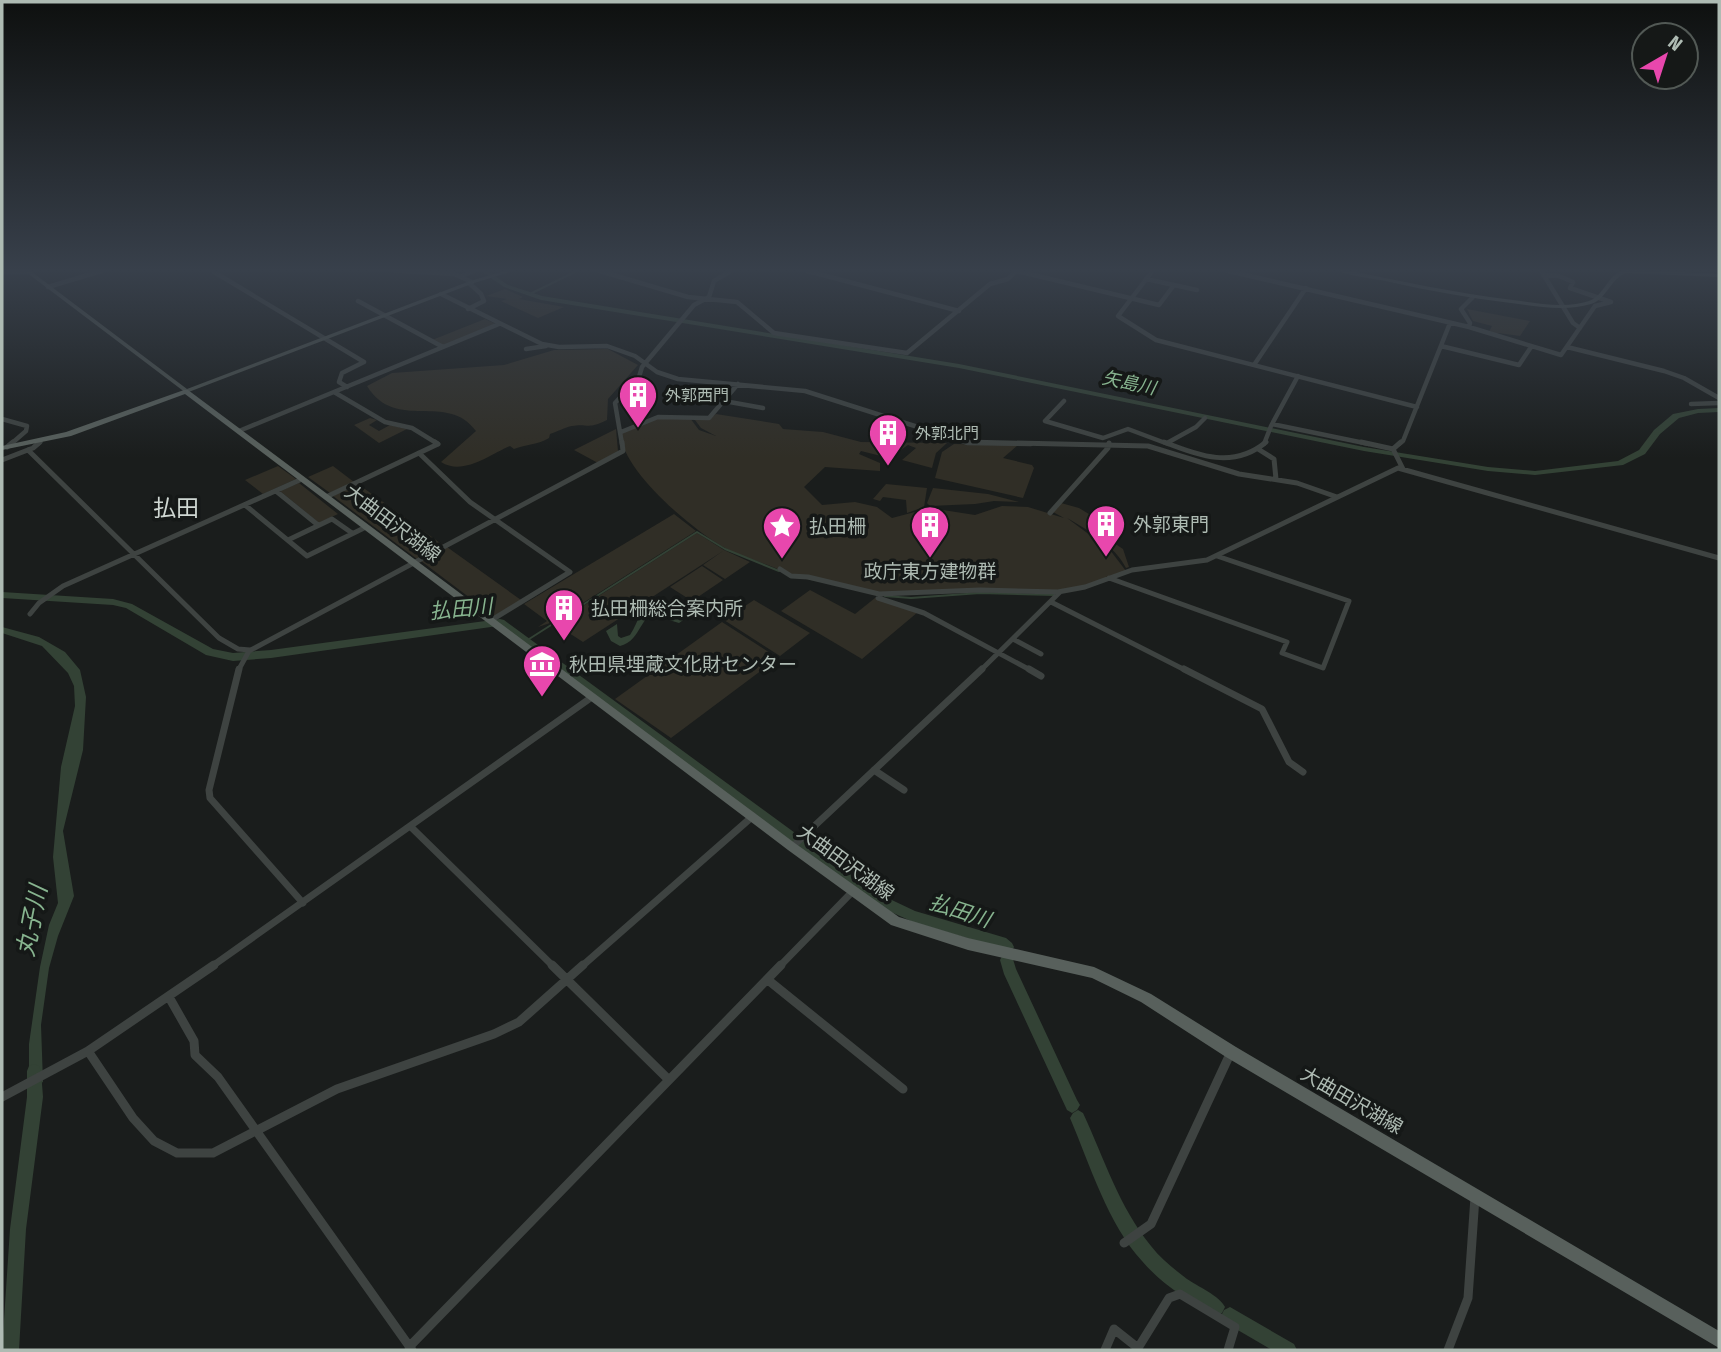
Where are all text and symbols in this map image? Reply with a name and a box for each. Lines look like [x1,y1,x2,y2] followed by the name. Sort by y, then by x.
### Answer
[1630,21,1700,91] north arrow
[1664,31,1687,56] text: N
[1100,367,1160,400] water label: 矢島川
[617,374,659,429] building icon: 外郭西門
[665,386,729,405] place label: 外郭西門
[867,412,909,467] building icon: 外郭北門
[915,424,979,443] place label: 外郭北門
[340,480,445,567] street label: 大曲田沢湖線
[153,494,199,522] district label: 払田
[1085,503,1127,558] building icon: 外郭東門
[909,504,951,559] building icon: 政庁東方建物群
[761,505,803,560] place icon: 払田柵
[1133,513,1209,536] place label: 外郭東門
[809,515,866,538] place label: 払田柵
[863,560,997,583] place label: 政庁東方建物群
[543,587,585,642] building icon: 払田柵総合案内所
[428,593,496,625] water label: 払田川
[591,597,743,620] place label: 払田柵総合案内所
[521,643,563,698] museum icon: 秋田県埋蔵文化財センター
[569,653,797,676] place label: 秋田県埋蔵文化財センター
[793,820,899,905] street label: 大曲田沢湖線
[11,880,53,959] water label: 丸子川
[926,889,996,934] water label: 払田川
[1297,1062,1407,1139] street label: 大曲田沢湖線

